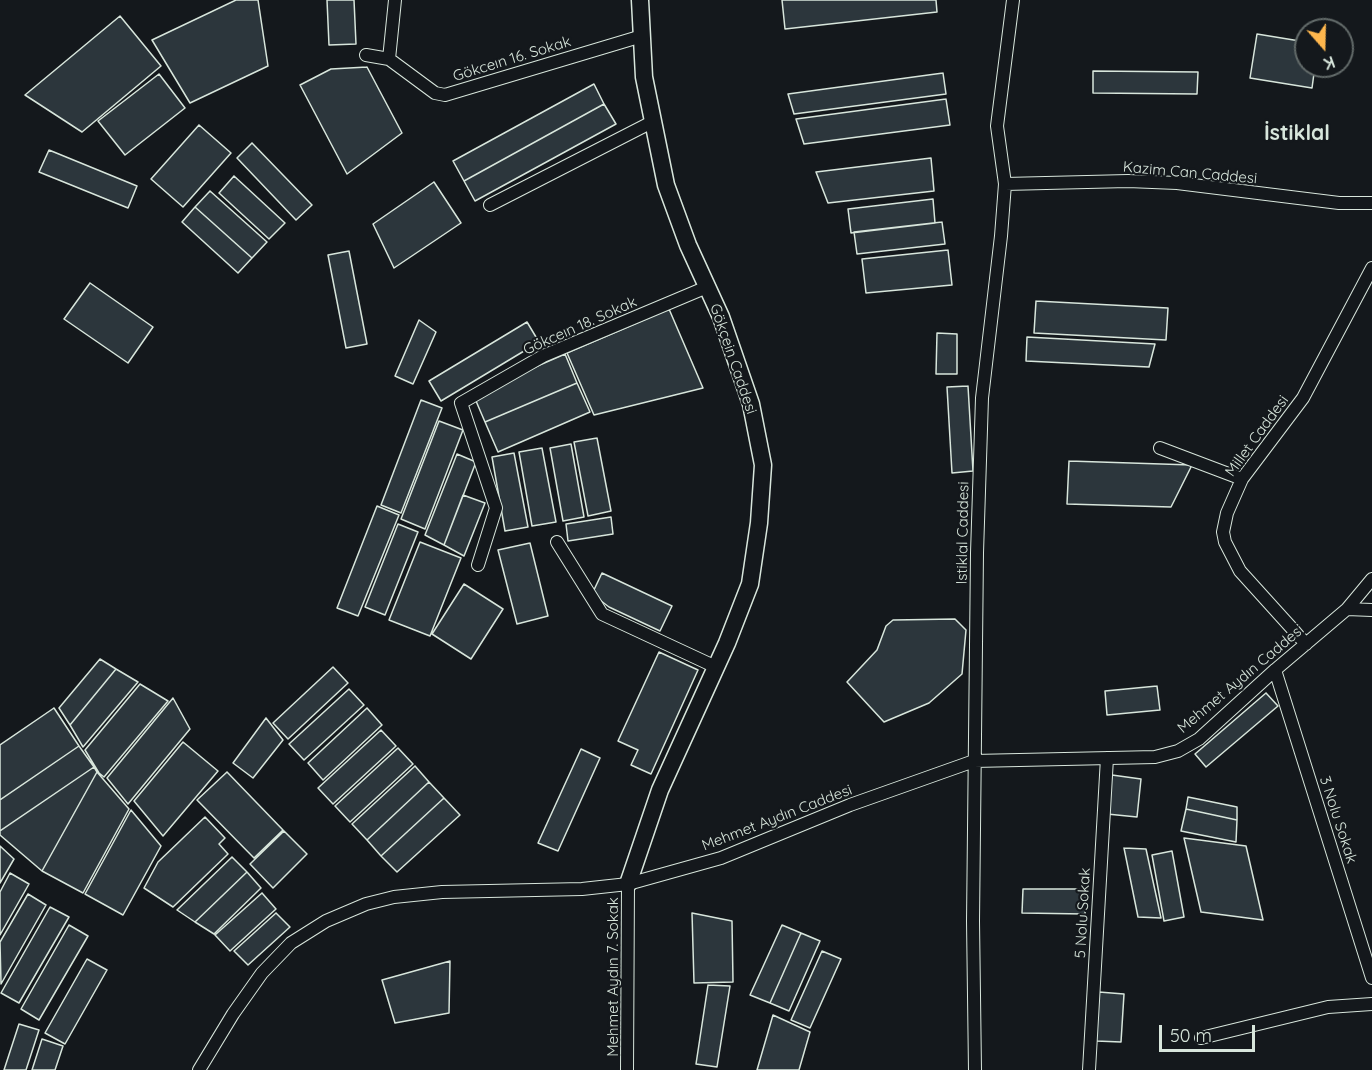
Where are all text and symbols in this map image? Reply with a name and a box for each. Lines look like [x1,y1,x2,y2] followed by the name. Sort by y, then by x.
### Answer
[1294,18,1354,78] north arrow
[451,33,573,85] street label: Gökceın 16. Sokak
[1321,52,1338,74] text: K
[1264,121,1330,147] district label: İstiklal
[1122,158,1258,188] street label: Kazim Can Caddesi
[520,293,640,359] street label: Gökceın 18. Sokak
[706,301,760,417] street label: Gökçein Caddesi
[1222,392,1292,480] street label: Millet Caddesi
[953,481,973,585] street label: Istiklal Caddesi
[1174,621,1308,737] street label: Mehmet Aydın Caddesi
[1315,774,1361,866] street label: 3 Nolu Sokak
[699,781,855,855] street label: Mehmet Aydın Caddesi
[1072,867,1094,959] street label: 5 Nolu Sokak
[604,897,622,1057] street label: Mehmet Aydın 7. Sokak
[1162,1013,1258,1051] scale bar
[1170,1024,1212,1047] text: 50 m

